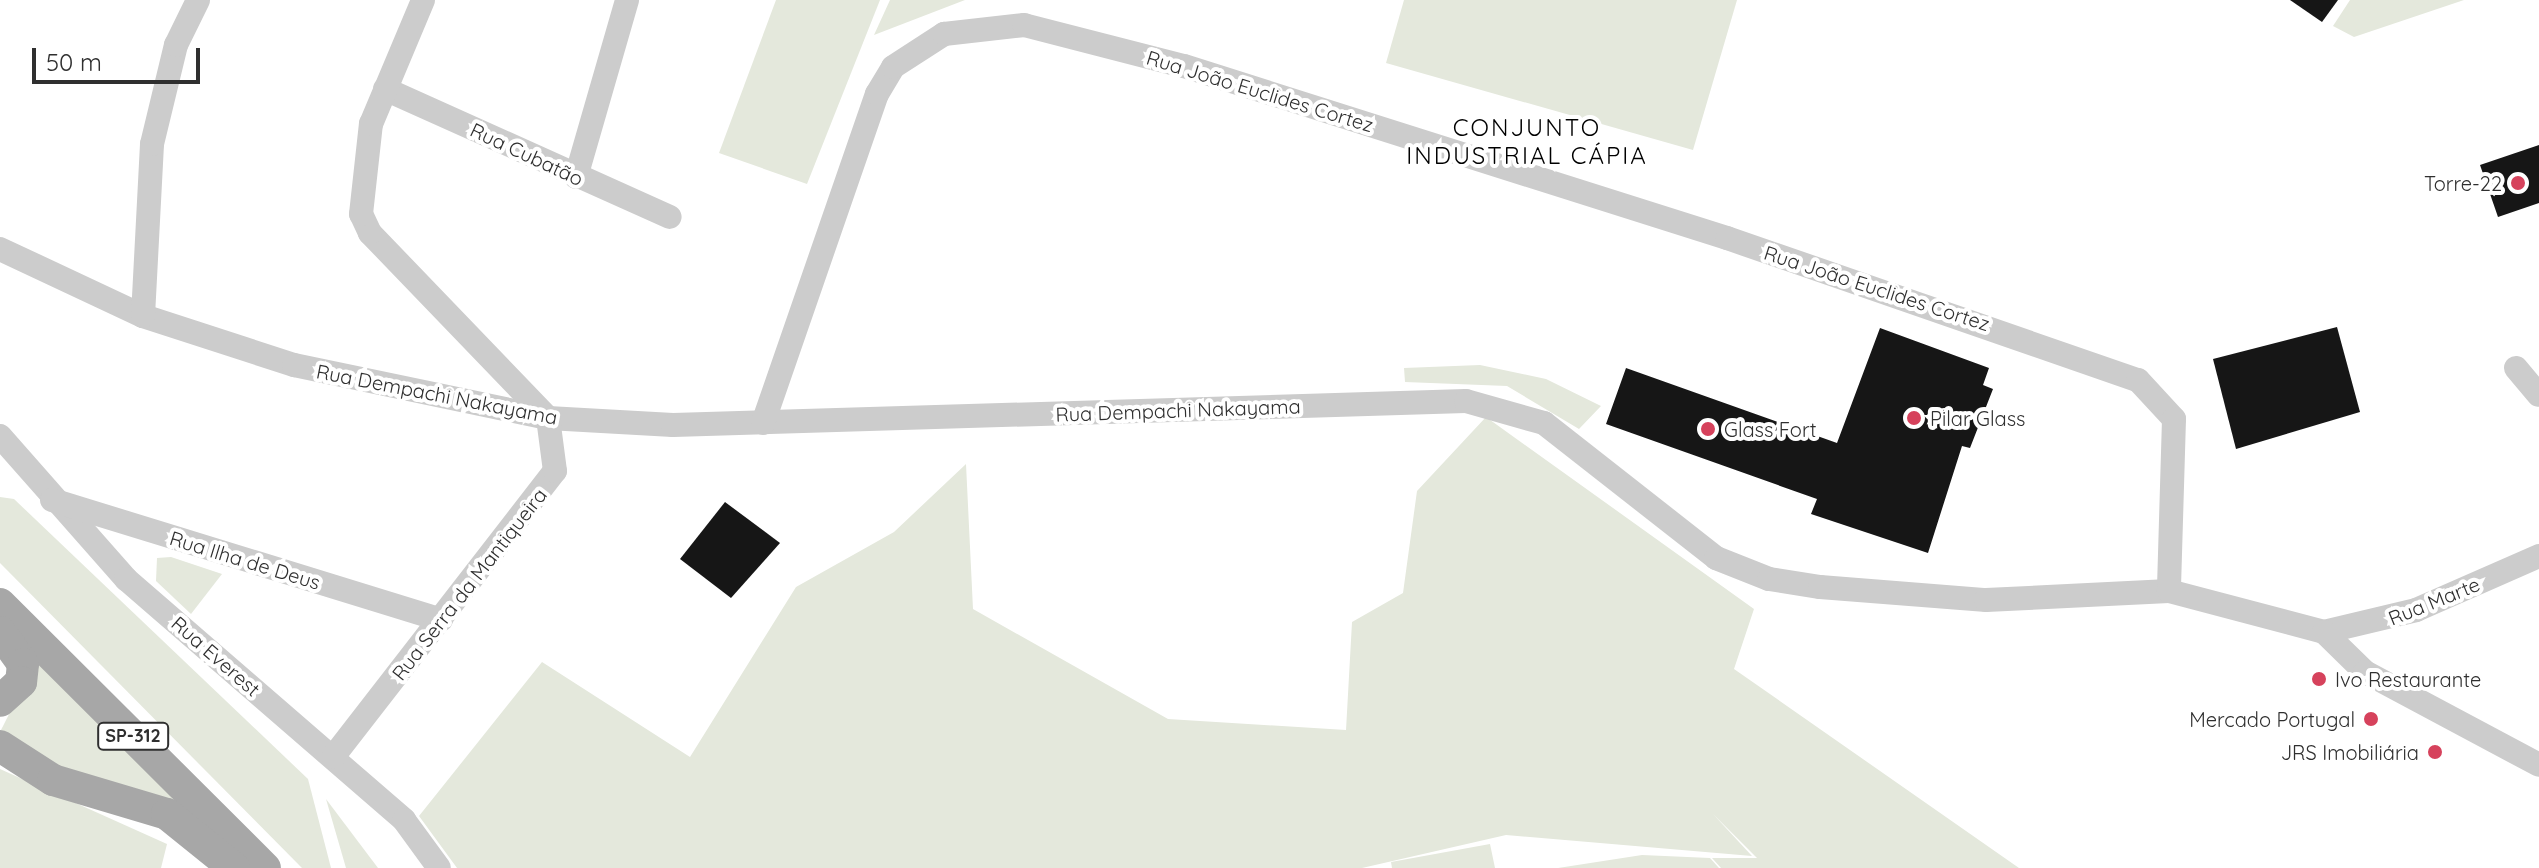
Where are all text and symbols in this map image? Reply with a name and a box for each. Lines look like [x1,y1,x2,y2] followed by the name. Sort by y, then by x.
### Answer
[36,32,204,82] scale bar
[1144,45,1376,137] street label: Rua João Euclides Cortez
[46,47,102,77] text: 50 m
[1406,114,1648,170] district label: CONJUNTO INDUSTRIAL CÁPIA
[467,117,587,191] street label: Rua Cubatão
[2424,171,2502,195] place label: Torre-22
[2509,174,2527,192] marker: Torre-22
[1761,240,1993,336] street label: Rua João Euclides Cortez
[314,359,560,429] street label: Rua Dempachi Nakayama
[1055,394,1301,426] street label: Rua Dempachi Nakayama
[1930,406,2025,430] place label: Pilar Glass
[1905,409,1923,427] marker: Pilar Glass
[1724,417,1816,441] place label: Glass Fort
[1699,420,1717,438] marker: Glass Fort
[387,483,551,685] street label: Rua Serra da Mantiqueira
[167,526,323,594] street label: Rua Ilha de Deus
[2385,572,2483,630] street label: Rua Marte
[167,611,265,701] street label: Rua Everest
[2335,667,2481,691] place label: Ivo Restaurante
[2310,670,2328,688] marker: Ivo Restaurante
[2189,707,2355,731] place label: Mercado Portugal
[2362,710,2380,728] marker: Mercado Portugal
[97,722,169,750] road number: SP-312
[2281,740,2419,764] place label: JRS Imobiliária
[2426,743,2444,761] marker: JRS Imobiliária

